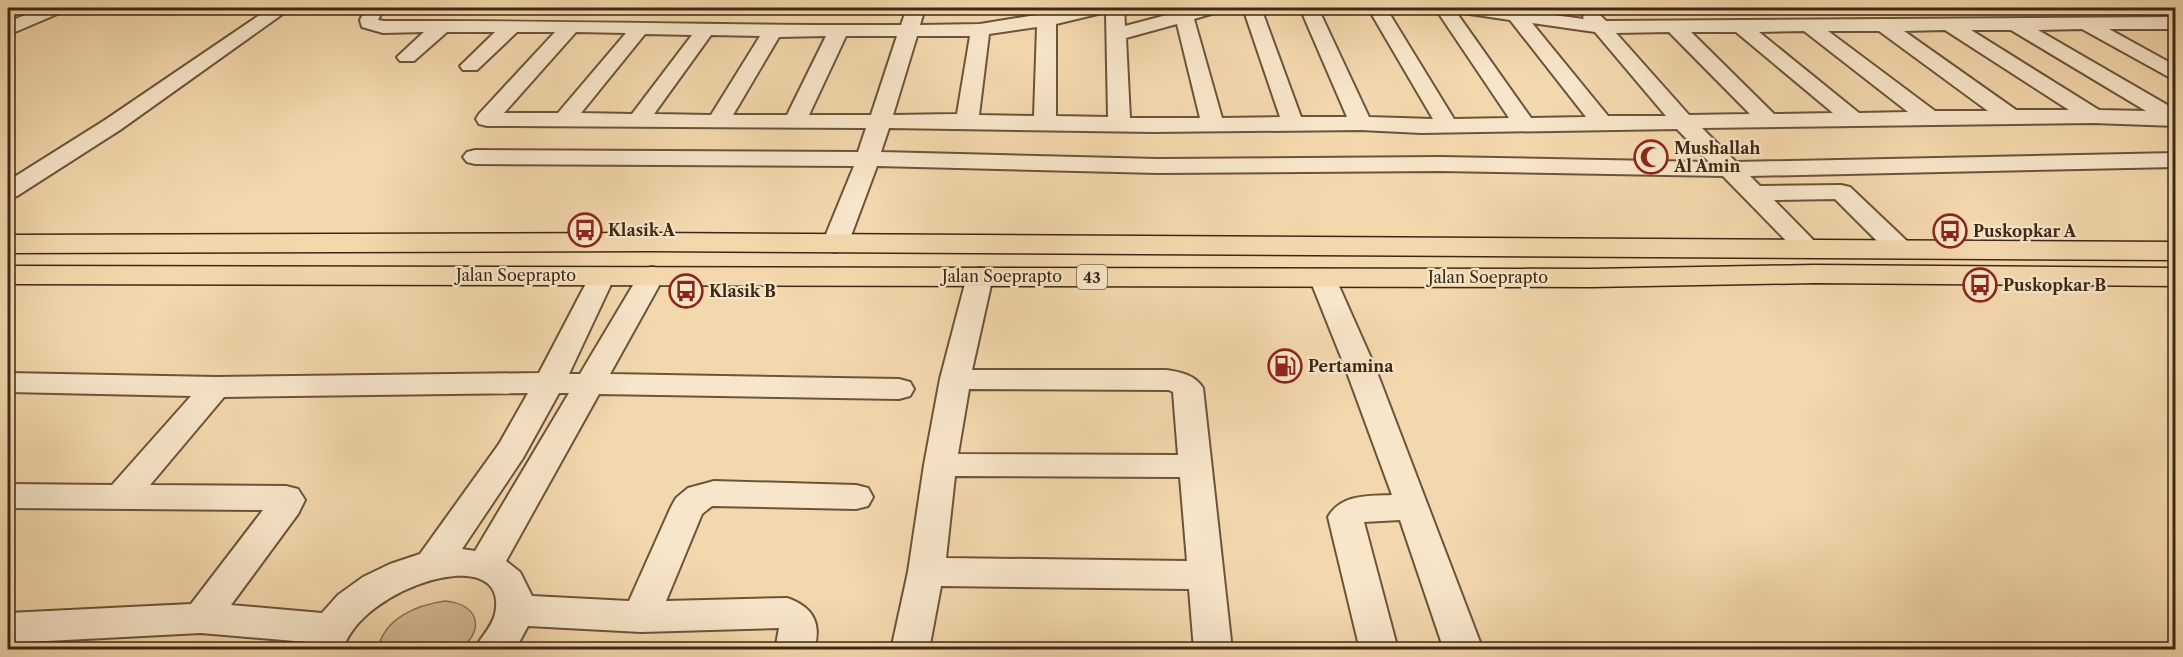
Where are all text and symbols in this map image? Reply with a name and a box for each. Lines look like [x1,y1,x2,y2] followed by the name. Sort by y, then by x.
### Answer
[1673,138,1760,176] place label: Mushallah Al Amin
[1633,139,1669,175] mosque icon: Mushallah Al Amin
[567,212,603,248] bus stop icon: Klasik A
[1932,213,1968,249] bus stop icon: Puskopkar A
[608,220,675,240] place label: Klasik A
[1973,221,2077,241] place label: Puskopkar A
[453,265,576,285] street label: Jalan Soeprapto
[1077,265,1107,289] road number: 43
[939,266,1062,286] street label: Jalan Soeprapto
[1425,267,1548,287] street label: Jalan Soeprapto
[1962,267,1998,303] bus stop icon: Puskopkar B
[668,273,704,309] bus stop icon: Klasik B
[2003,275,2106,295] place label: Puskopkar B
[709,281,776,301] place label: Klasik B
[1267,348,1303,384] fuel station icon: Pertamina
[1308,356,1394,376] place label: Pertamina

